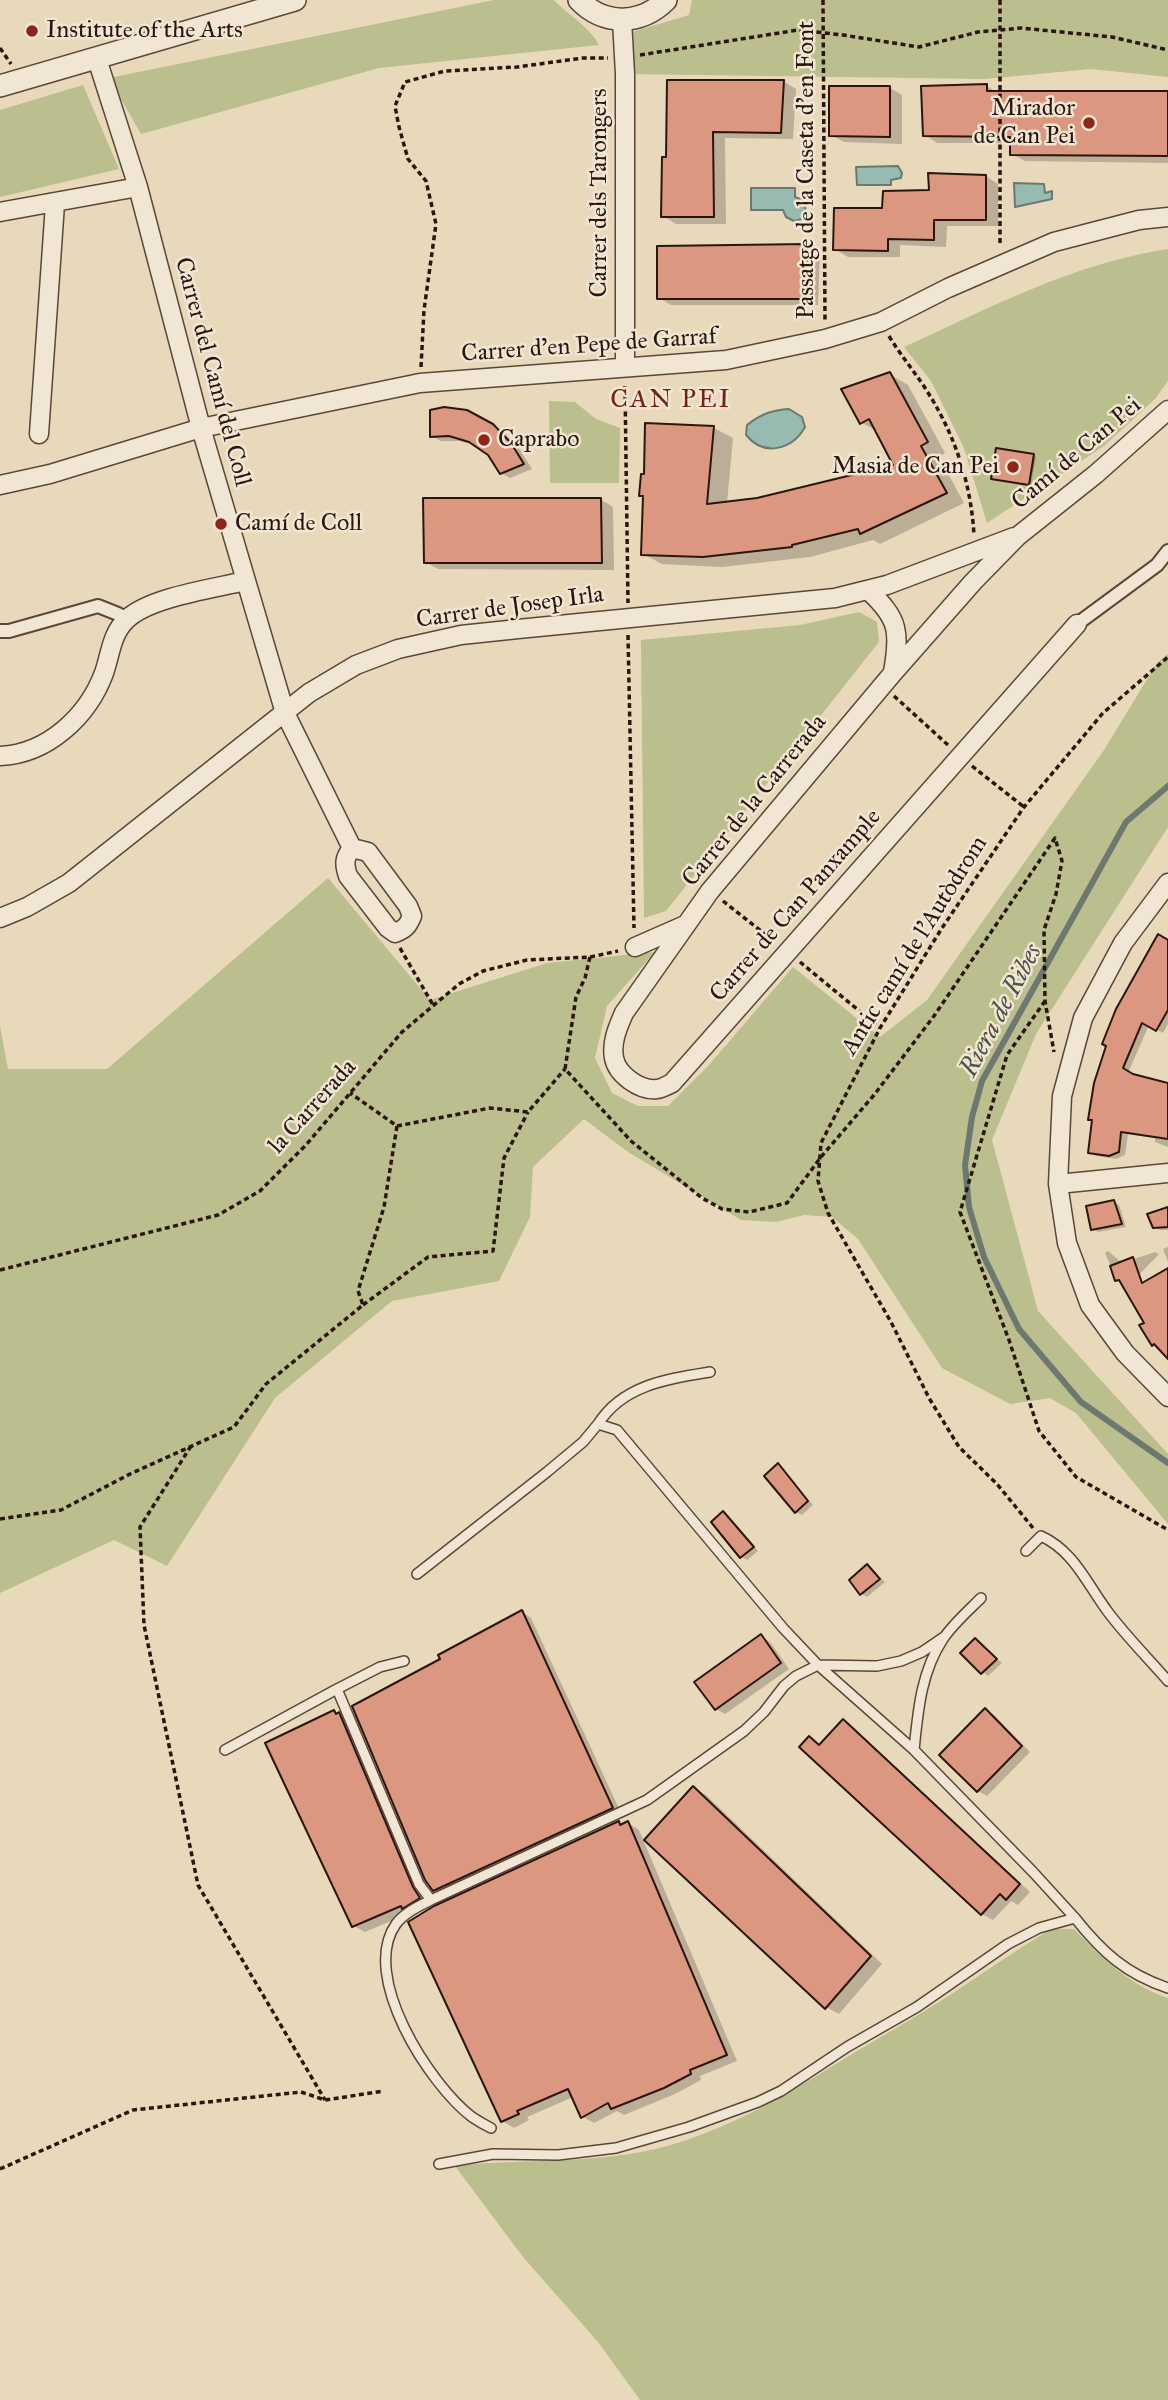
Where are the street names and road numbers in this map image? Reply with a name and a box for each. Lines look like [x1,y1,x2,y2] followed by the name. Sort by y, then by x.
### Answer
[793,21,821,319] street label: Passatge de la Caseta d'en Font
[586,88,614,298] street label: Carrer dels Tarongers
[168,254,256,490] street label: Carrer del Camí del Coll
[460,323,718,369] street label: Carrer d'en Pepe de Garraf
[1006,392,1148,516] street label: Camí de Can Pei
[414,581,606,635] street label: Carrer de Josep Irla
[677,709,833,893] street label: Carrer de la Carrerada
[704,804,888,1008] street label: Carrer de Can Panxample
[836,831,994,1061] street label: Antic camí de l'Autòdrom
[263,1054,363,1160] street label: la Carrerada

